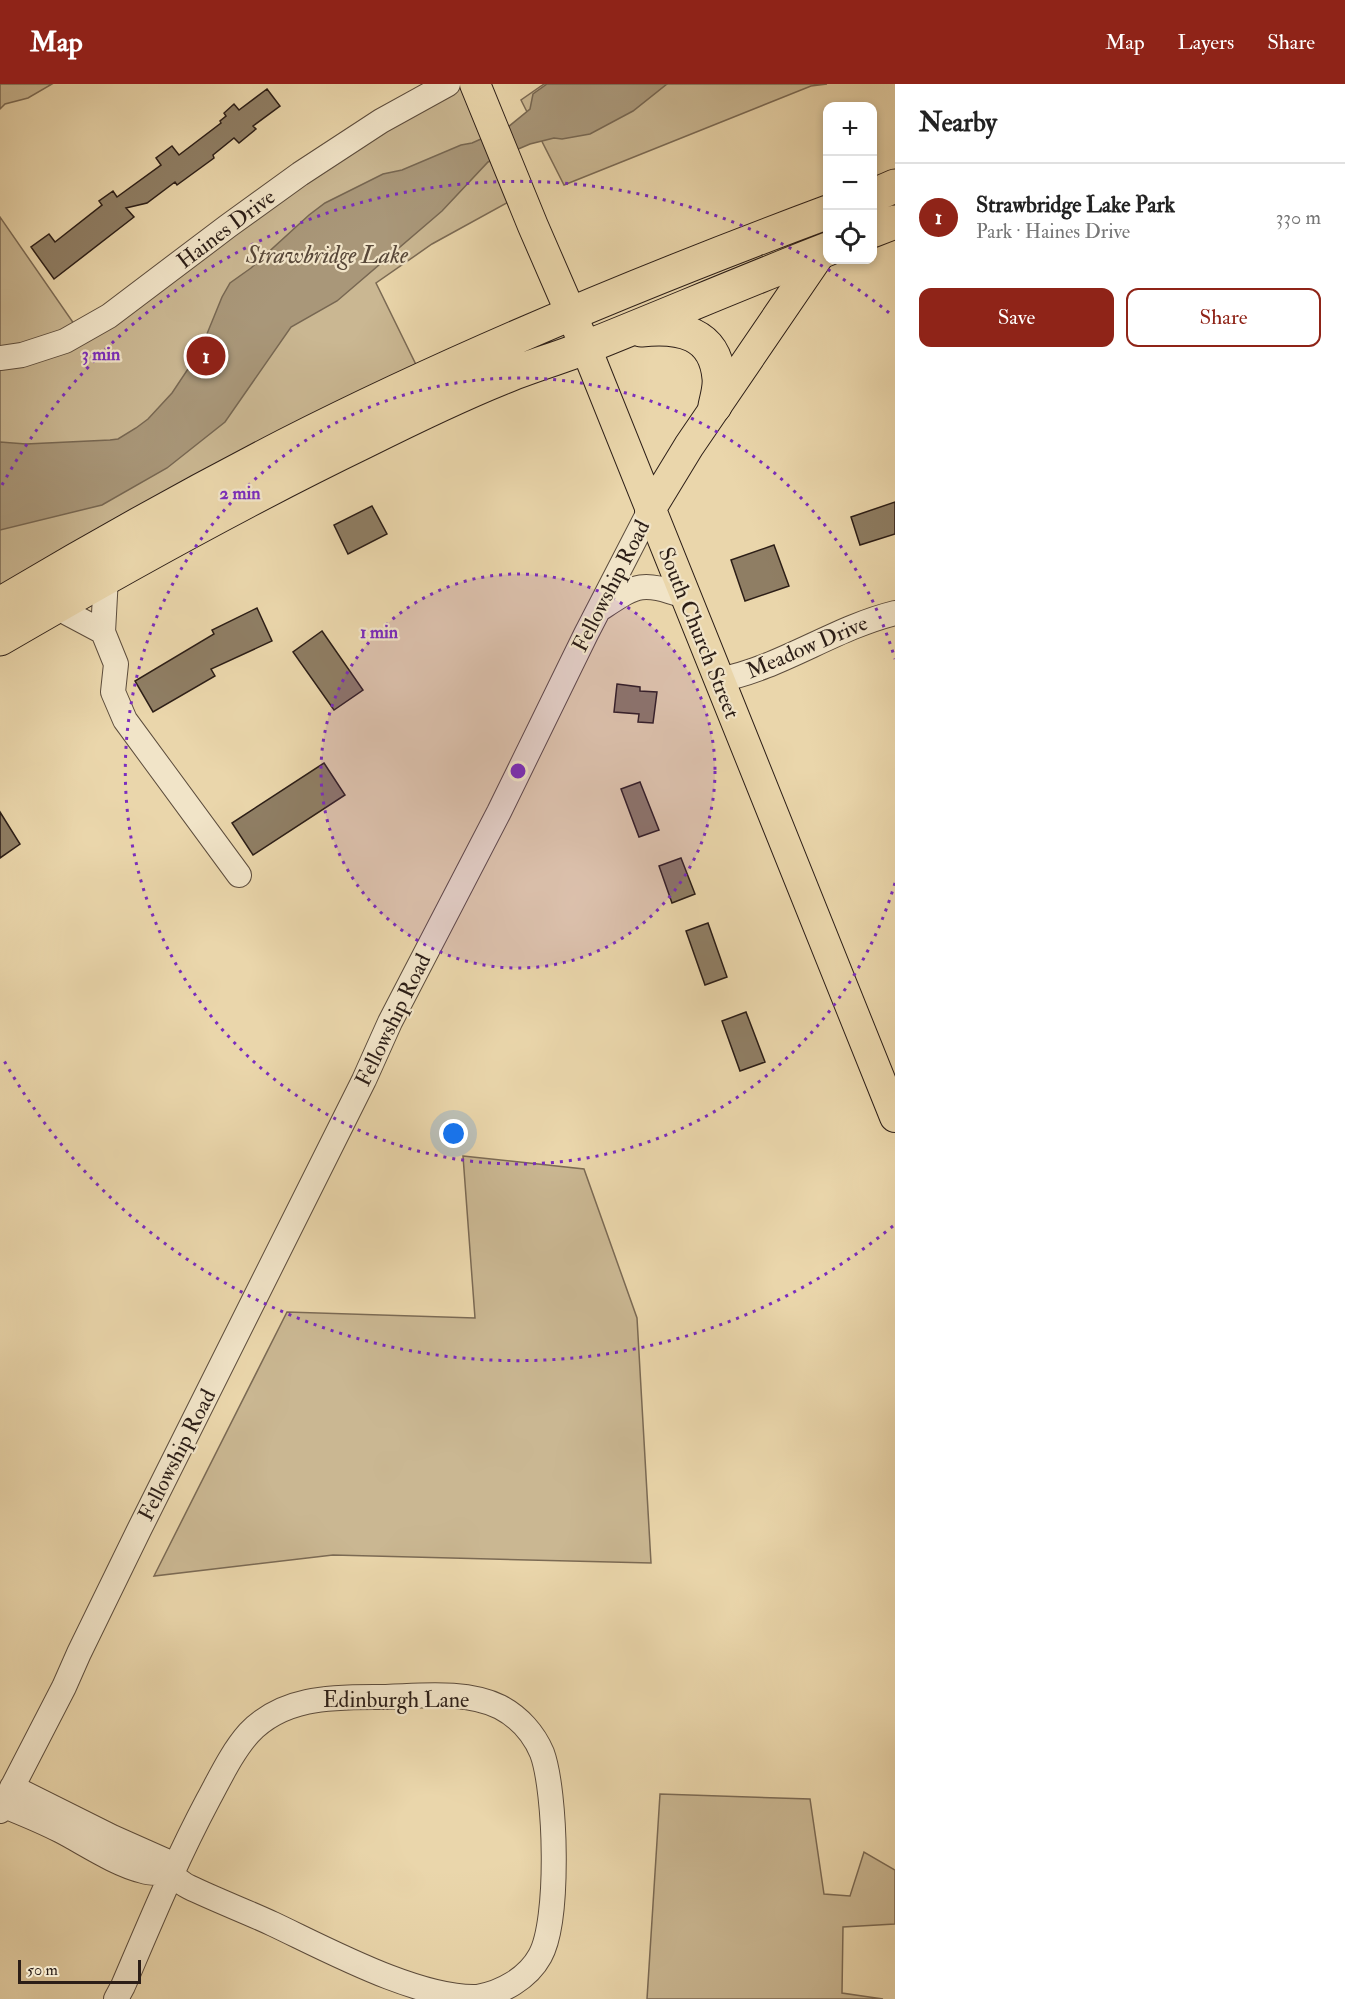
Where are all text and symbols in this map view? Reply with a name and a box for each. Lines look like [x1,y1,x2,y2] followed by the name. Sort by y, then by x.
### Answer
[30,25,83,60] text: Map
[1105,29,1145,56] text: Map
[1178,29,1234,56] text: Layers
[1267,29,1315,56] text: Share
[823,102,877,264] map controls
[823,102,877,156] button: +
[919,107,997,139] text: Nearby
[823,156,877,210] button: −
[171,183,281,275] street label: Haines Drive
[976,191,1175,219] text: Strawbridge Lake Park
[935,205,942,230] text: 1
[1276,205,1321,230] text: 330 m
[823,210,877,264] button: locate
[976,219,1130,244] text: Park · Haines Drive
[245,240,409,271] water label: Strawbridge Lake
[919,288,1114,347] button: Save
[1126,288,1321,347] button: Share
[186,334,226,378] pin: 1
[82,343,121,366] text: 3 min
[220,482,261,505] text: 2 min
[566,515,657,657] street label: Fellowship Road
[652,543,746,723] street label: South Church Street
[742,609,872,685] street label: Meadow Drive
[360,621,399,644] text: 1 min
[508,761,528,781] centre of rings
[349,949,438,1091] street label: Fellowship Road
[439,1119,468,1148] your location
[132,1384,223,1526] street label: Fellowship Road
[323,1686,469,1714] street label: Edinburgh Lane
[18,1957,141,1984] scale bar
[27,1960,58,1980] text: 50 m

